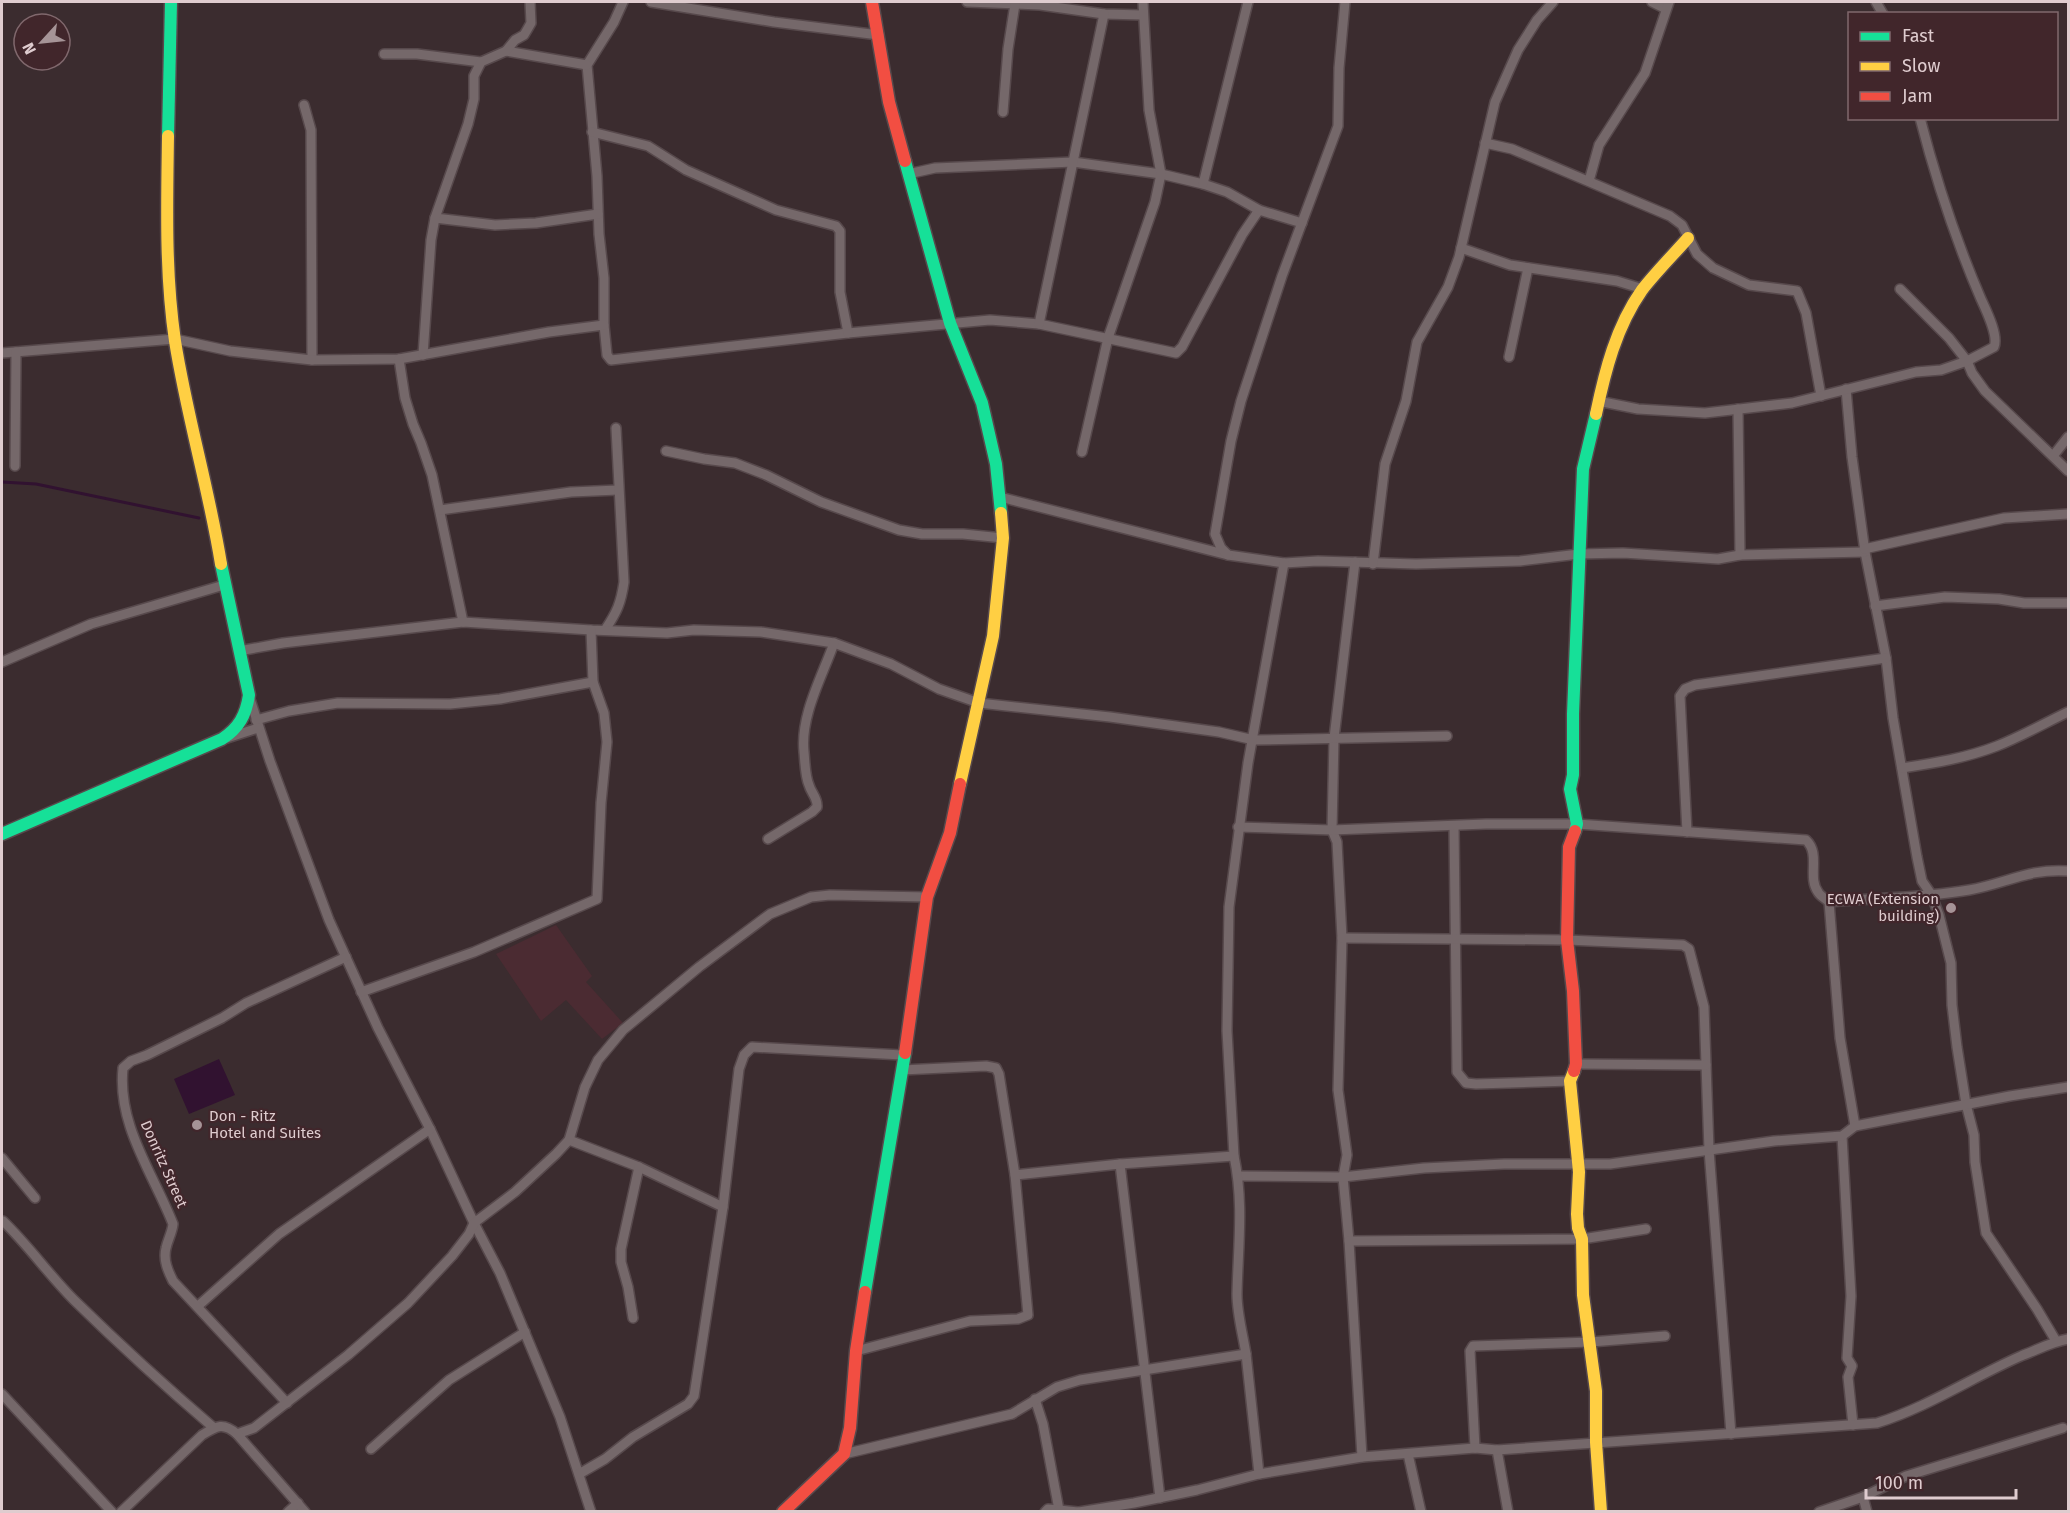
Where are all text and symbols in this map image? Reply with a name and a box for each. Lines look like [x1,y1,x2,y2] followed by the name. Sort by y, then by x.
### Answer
[12,12,72,72] north arrow
[1848,12,2058,120] legend
[1902,25,1935,47] text: Fast
[18,40,40,58] text: N
[1902,55,1941,77] text: Slow
[1902,85,1933,107] text: Jam
[1827,890,1939,925] place label: ECWA (Extension building)
[1944,901,1958,915] marker: ECWA (Extension building)
[209,1107,321,1142] place label: Don - Ritz Hotel and Suites
[137,1117,192,1211] street label: Donritz Street
[190,1118,204,1132] marker: Don - Ritz Hotel and Suites
[1866,1462,2016,1500] scale bar
[1875,1472,1923,1494] text: 100 m

